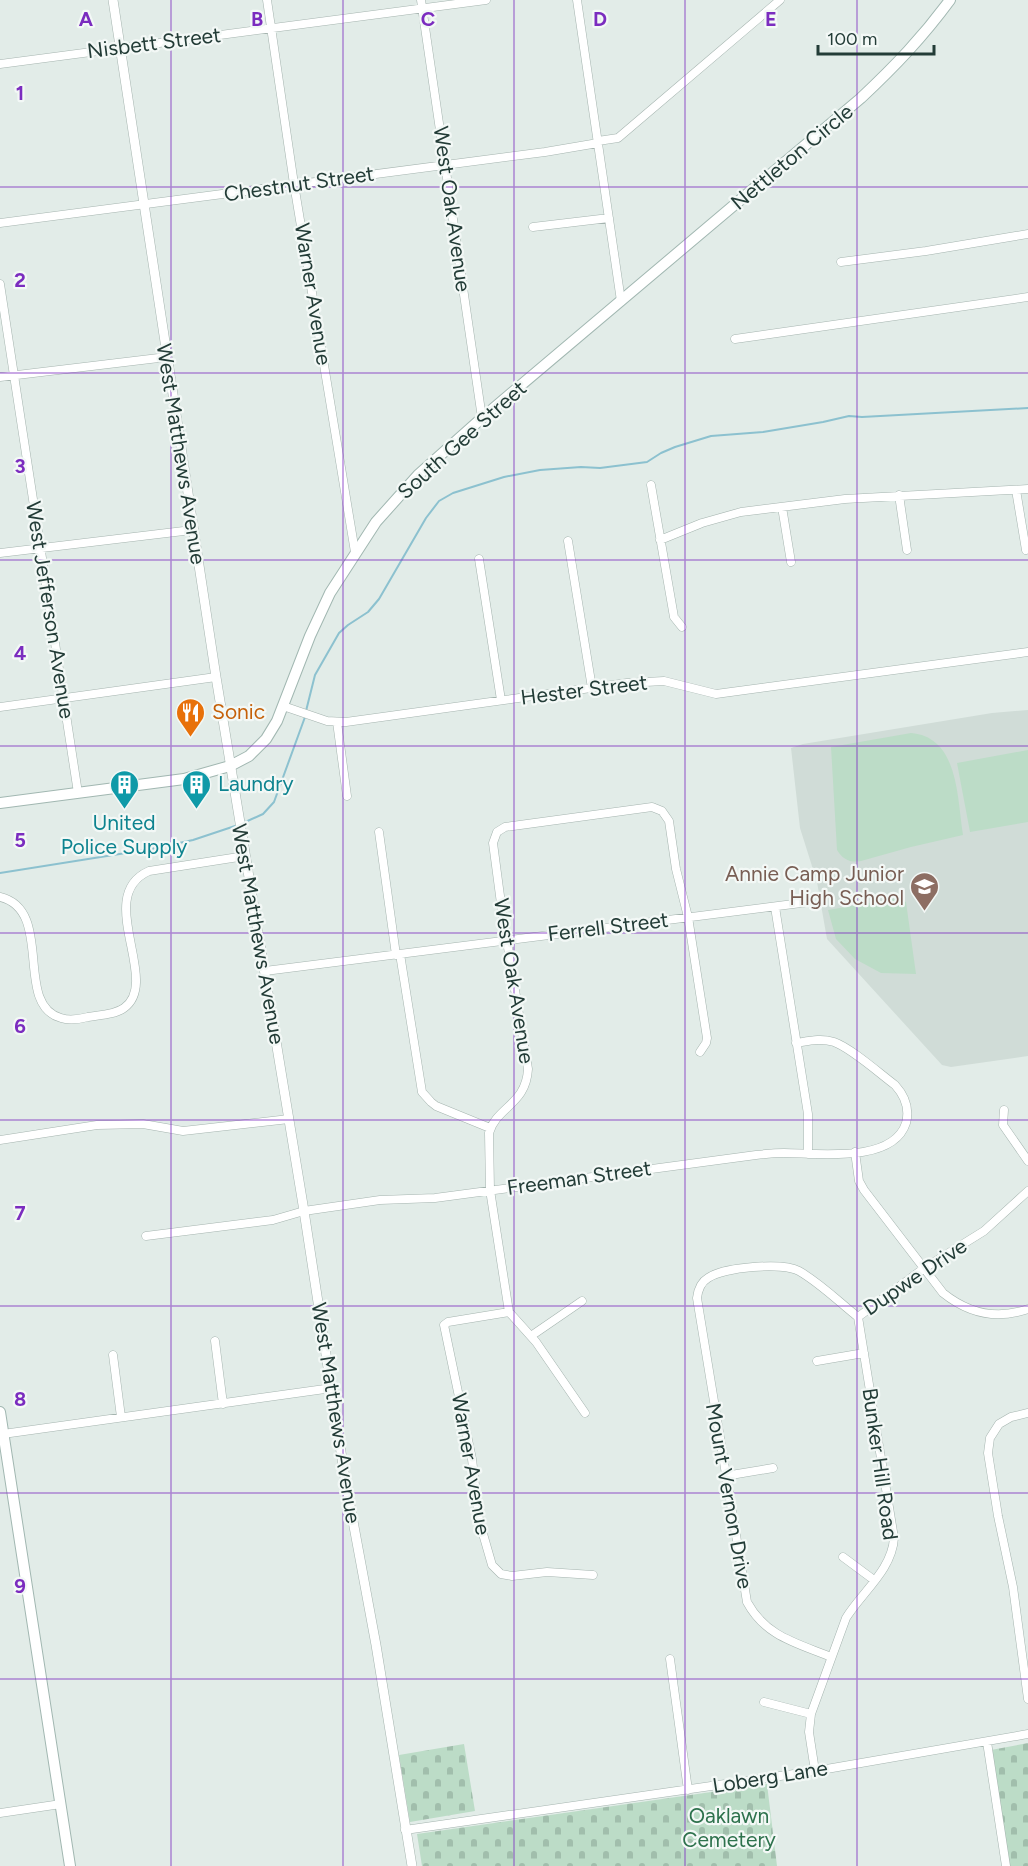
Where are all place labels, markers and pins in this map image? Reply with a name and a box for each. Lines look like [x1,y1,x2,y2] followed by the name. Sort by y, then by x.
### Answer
[175,696,207,738] restaurant icon: Sonic
[212,699,265,724] place label: Sonic
[108,768,140,810] building icon: United Police Supply
[181,768,213,810] building icon: Laundry
[218,771,294,796] place label: Laundry
[61,810,187,859] place label: United Police Supply
[725,861,904,910] place label: Annie Camp Junior High School
[909,870,941,912] school or university icon: Annie Camp Junior High School

